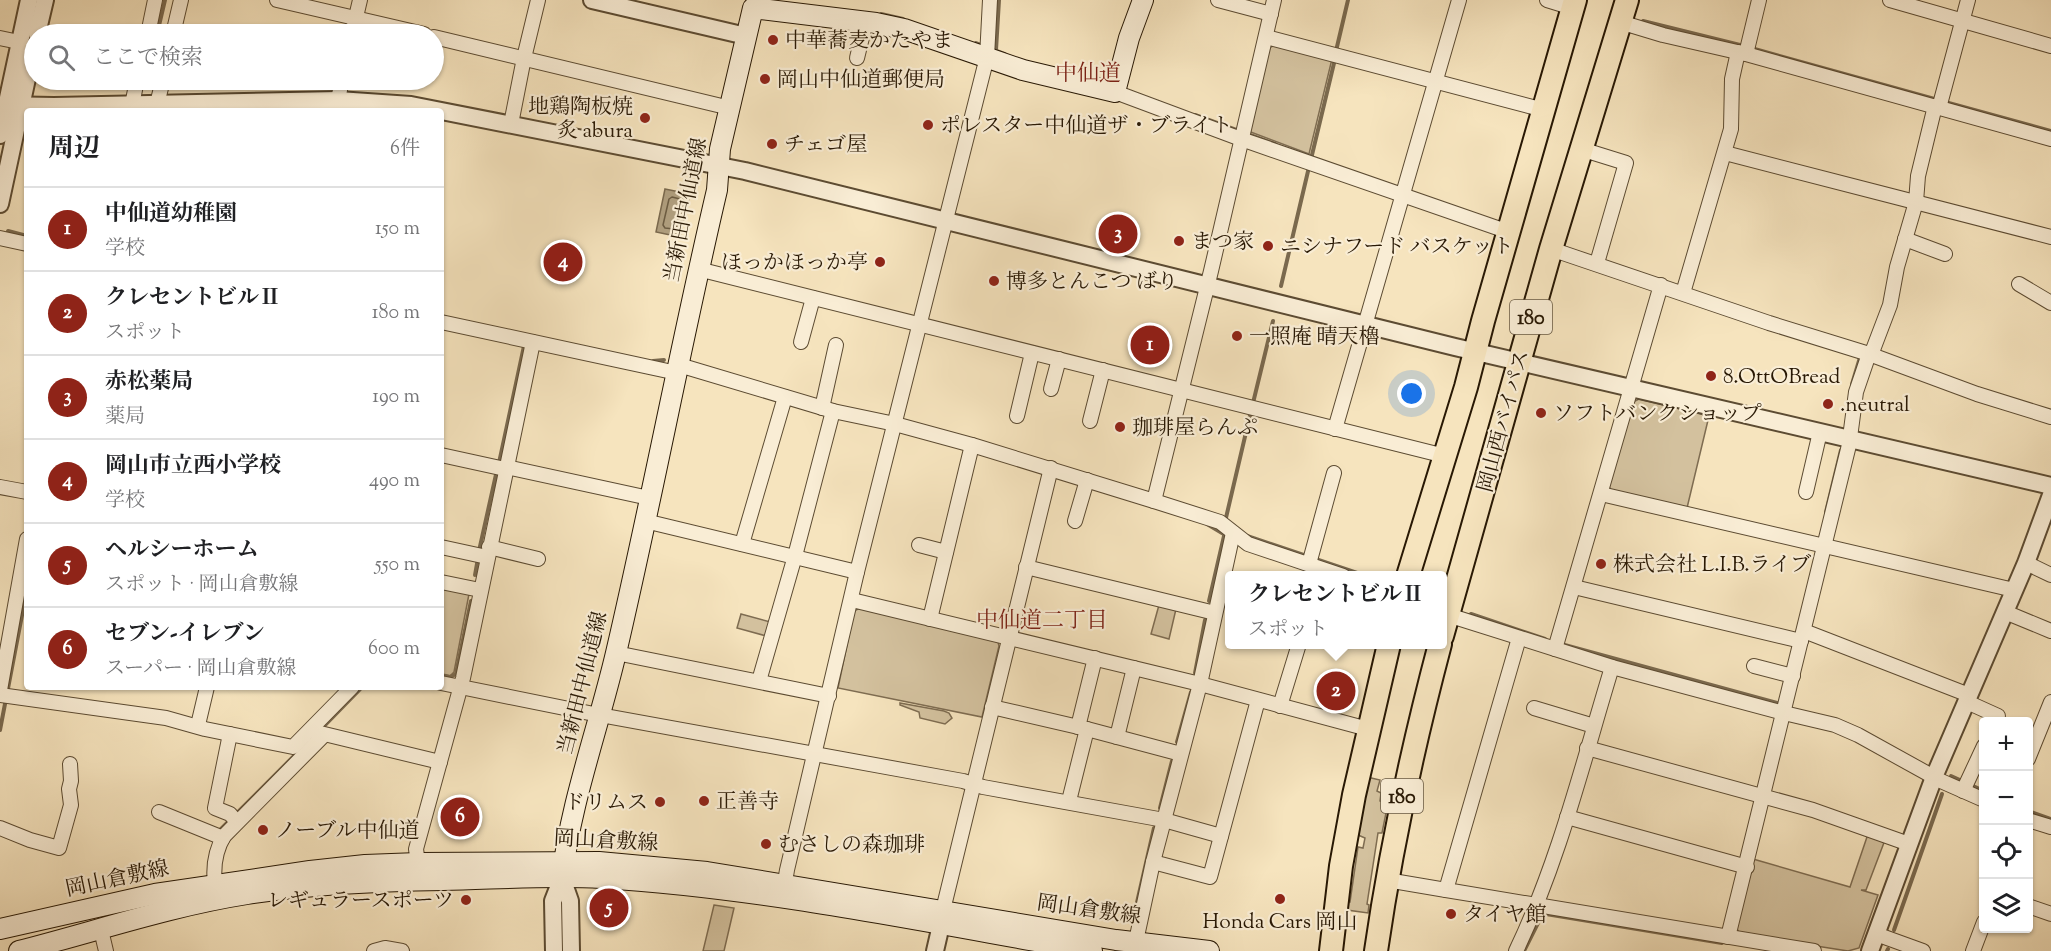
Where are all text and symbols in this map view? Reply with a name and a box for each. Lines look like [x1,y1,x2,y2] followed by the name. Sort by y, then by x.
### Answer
[24,24,444,90] search box
[785,27,953,57] place label: 中華蕎麦かたやま
[766,33,780,47] marker: 中華蕎麦かたやま
[45,41,78,74] icon: search
[93,43,203,75] text: ここで検索
[1055,59,1121,91] district label: 中仙道
[777,66,945,96] place label: 岡山中仙道郵便局
[758,72,772,86] marker: 岡山中仙道郵便局
[528,93,633,147] place label: 地鶏陶板焼 炙 abura
[638,111,652,125] marker: 地鶏陶板焼 炙 abura
[940,112,1233,142] place label: ポレスター中仙道ザ・ブライト
[921,118,935,132] marker: ポレスター中仙道ザ・ブライト
[48,131,100,168] text: 周辺
[784,131,867,161] place label: チェゴ屋
[390,135,420,164] text: 6件
[658,135,716,285] street label: 当新田中仙道線
[765,137,779,151] marker: チェゴ屋
[105,199,237,231] text: 中仙道幼稚園
[1098,212,1138,256] pin: 3
[64,215,71,244] text: 1
[375,215,420,244] text: 150 m
[1191,228,1254,258] place label: まつ家
[1280,233,1514,263] place label: ニシナフード バスケット
[1172,234,1186,248] marker: まつ家
[105,235,145,264] text: 学校
[1261,239,1275,253] marker: ニシナフード バスケット
[544,240,582,284] pin: 4
[721,249,868,279] place label: ほっかほっか亭
[873,255,887,269] marker: ほっかほっか亭
[1006,268,1178,298] place label: 博多とんこつ ばり
[987,274,1001,288] marker: 博多とんこつ ばり
[105,283,281,315] text: クレセントビルⅡ
[63,299,72,328] text: 2
[372,299,420,328] text: 180 m
[1510,300,1552,334] road number: 180
[105,319,185,348] text: スポット
[1130,322,1170,368] pin: 1
[1249,323,1379,353] place label: 一照庵 晴天櫓
[1230,329,1244,343] marker: 一照庵 晴天櫓
[1471,347,1538,496] street label: 岡山西バイパス
[1723,363,1840,393] place label: 8.OttOBread
[105,367,193,399] text: 赤松薬局
[1704,369,1718,383] marker: 8.OttOBread
[1397,379,1426,408] your location
[63,383,72,412] text: 3
[372,383,420,412] text: 190 m
[1840,391,1910,421] place label: .neutral
[1821,397,1835,411] marker: .neutral
[1553,400,1762,430] place label: ソフトバンクショップ
[105,403,145,432] text: 薬局
[1534,406,1548,420] marker: ソフトバンクショップ
[1132,414,1258,444] place label: 珈琲屋らんぷ
[1113,420,1127,434] marker: 珈琲屋らんぷ
[105,451,281,483] text: 岡山市立西小学校
[62,467,73,496] text: 4
[369,467,420,496] text: 490 m
[105,487,145,516] text: 学校
[105,535,258,567] text: ヘルシーホーム
[64,551,71,580] text: 5
[375,551,420,580] text: 550 m
[1613,551,1811,581] place label: 株式会社 L.I.B.ライブ
[1594,557,1608,571] marker: 株式会社 L.I.B.ライブ
[105,571,299,600] text: スポット · 岡山倉敷線
[1225,571,1447,649] popup
[1248,580,1424,612] text: クレセントビルⅡ
[976,606,1108,638] district label: 中仙道二丁目
[552,609,616,758] street label: 当新田中仙道線
[1248,616,1328,645] text: スポット
[105,619,265,651] text: セブン-イレブン
[63,635,72,664] text: 6
[368,635,420,664] text: 600 m
[105,655,297,684] text: スーパー · 岡山倉敷線
[1316,668,1356,714] pin: 2
[1979,717,2033,933] map controls
[1979,717,2033,771] button: +
[1979,771,2033,825] button: −
[1381,779,1423,813] road number: 180
[716,788,779,818] place label: 正善寺
[564,789,648,819] place label: ドリムス
[440,794,480,840] pin: 6
[697,794,711,808] marker: 正善寺
[653,795,667,809] marker: ドリムス
[275,817,419,847] place label: ノーブル中仙道
[256,823,270,837] marker: ノーブル中仙道
[553,824,659,860] street label: 岡山倉敷線
[1979,825,2033,879] button: locate
[778,831,925,861] place label: むさしの森珈琲
[759,837,773,851] marker: むさしの森珈琲
[63,854,172,906] street label: 岡山倉敷線
[1979,879,2033,933] button: layers
[590,886,628,930] pin: 5
[267,887,454,917] place label: レギュラースポーツ
[1035,889,1143,933] street label: 岡山倉敷線
[1273,892,1287,906] marker: Honda Cars 岡山
[459,893,473,907] marker: レギュラースポーツ
[1463,901,1547,931] place label: タイヤ館
[1444,907,1458,921] marker: タイヤ館
[1203,908,1357,938] place label: Honda Cars 岡山

